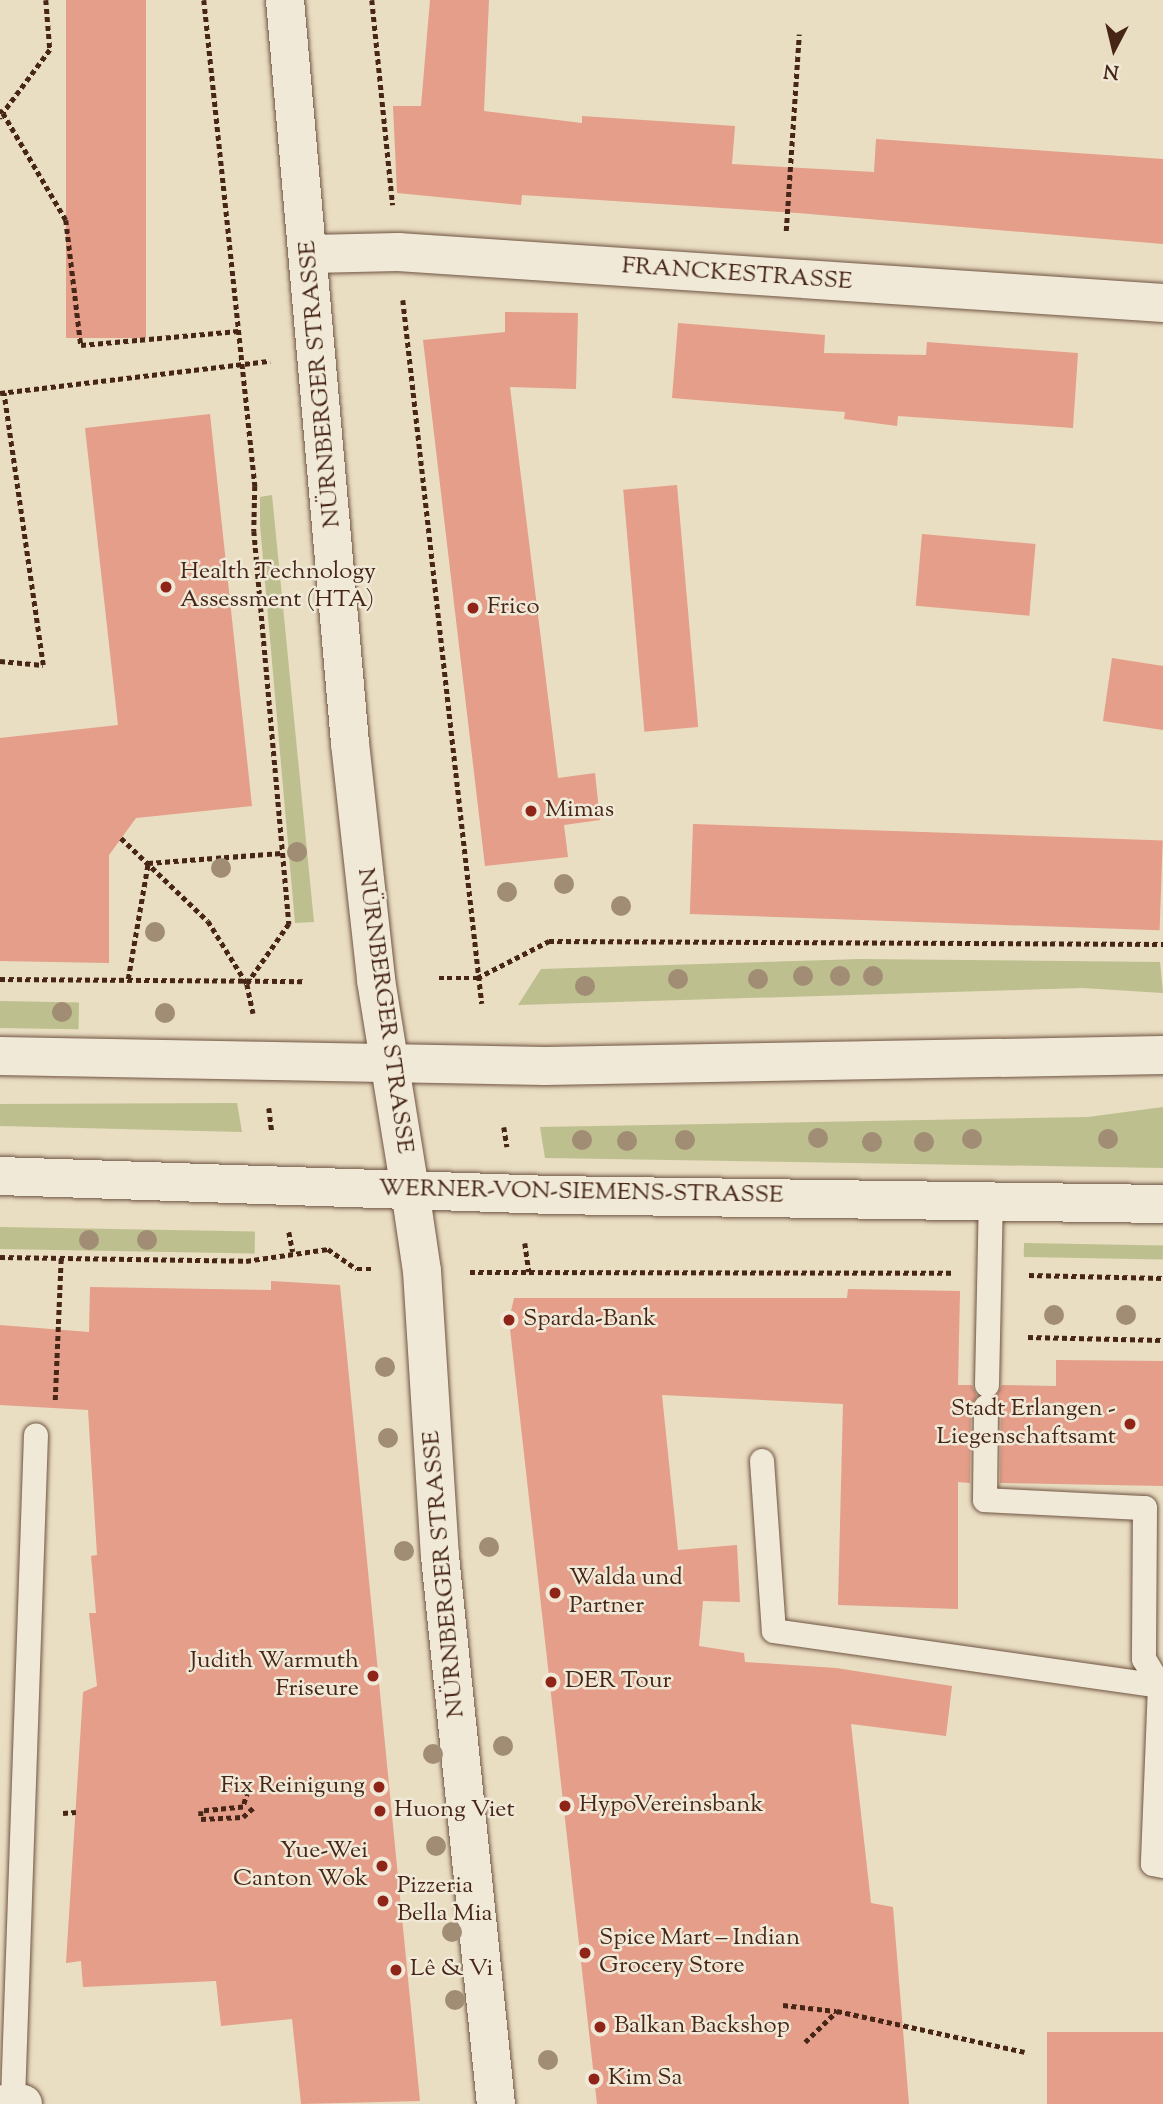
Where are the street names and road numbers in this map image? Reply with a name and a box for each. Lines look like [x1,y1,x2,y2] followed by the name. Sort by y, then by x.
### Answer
[294,239,348,529] street label: NÜRNBERGER STRASSE
[621,253,853,297] street label: FRANCKESTRASSE
[350,866,418,1156] street label: NÜRNBERGER STRASSE
[378,1175,784,1211] street label: WERNER-VON-SIEMENS-STRASSE
[418,1429,472,1719] street label: NÜRNBERGER STRASSE

